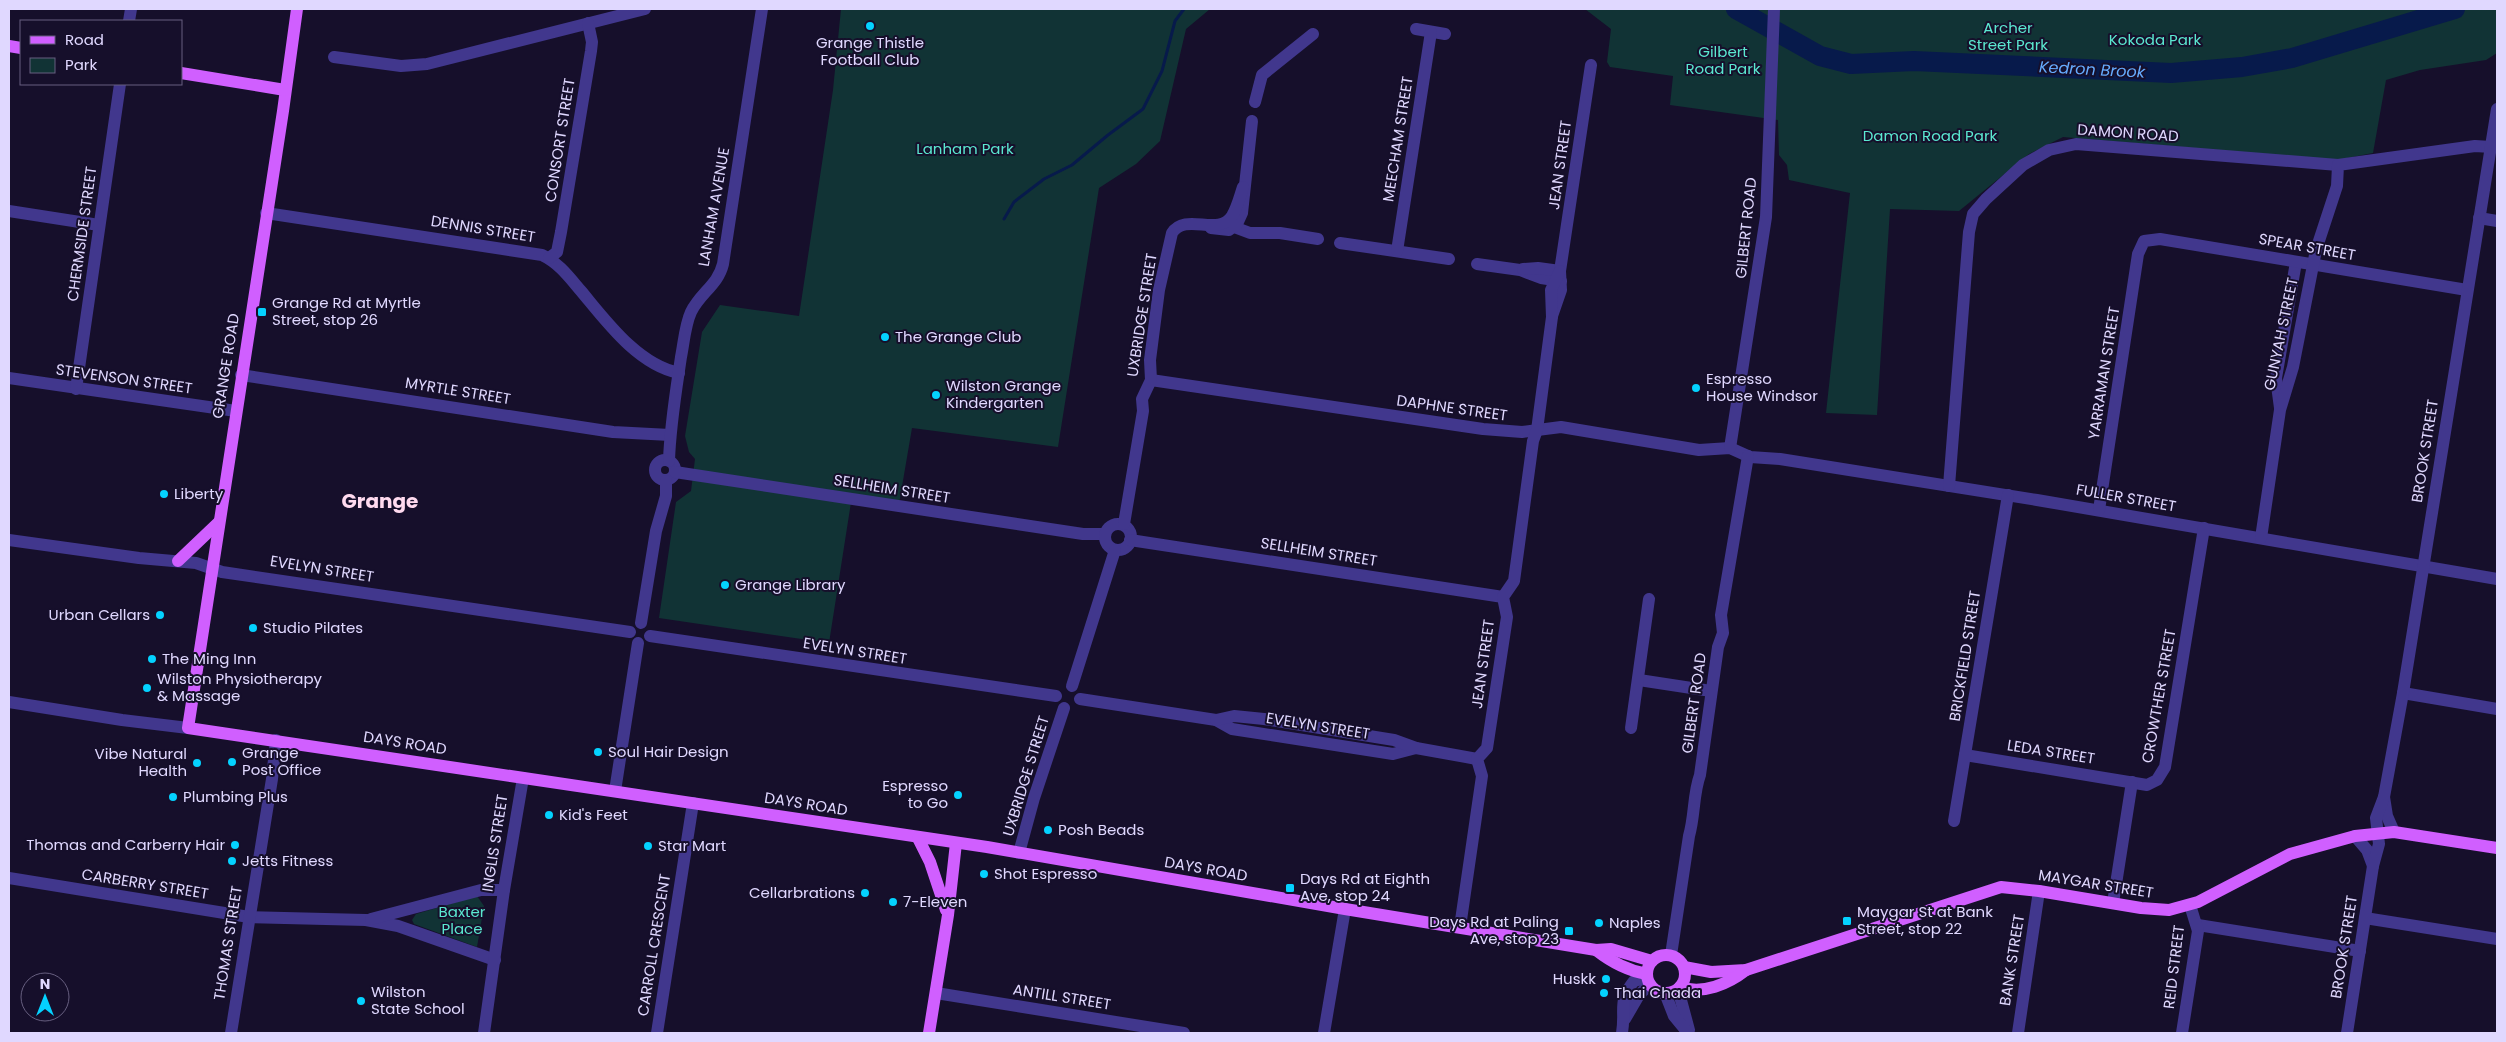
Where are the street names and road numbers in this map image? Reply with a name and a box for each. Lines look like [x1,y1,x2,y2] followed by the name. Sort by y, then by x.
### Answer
[1377,75,1418,203] street label: MEECHAM STREET
[539,76,580,203] street label: CONSORT STREET
[2077,118,2179,147] street label: DAMON ROAD
[1543,119,1576,211] street label: JEAN STREET
[693,146,734,268] street label: LANHAM AVENUE
[62,165,101,303] street label: CHERMSIDE STREET
[1730,176,1761,280] street label: GILBERT ROAD
[429,210,537,247] street label: DENNIS STREET
[2257,228,2357,265] street label: SPEAR STREET
[1121,252,1162,378] street label: UXBRIDGE STREET
[2258,275,2303,392] street label: GUNYAH STREET
[2083,305,2124,441] street label: YARRAMAN STREET
[207,312,244,420] street label: GRANGE ROAD
[54,359,194,398] street label: STEVENSON STREET
[404,372,512,409] street label: MYRTLE STREET
[1395,389,1509,426] street label: DAPHNE STREET
[2406,398,2443,504] street label: BROOK STREET
[832,469,952,508] street label: SELLHEIM STREET
[2075,478,2178,517] street label: FULLER STREET
[1259,532,1379,571] street label: SELLHEIM STREET
[269,550,376,587] street label: EVELYN STREET
[1944,589,1985,723] street label: BRICKFIELD STREET
[1466,618,1499,710] street label: JEAN STREET
[2136,627,2181,765] street label: CROWTHER STREET
[802,632,909,669] street label: EVELYN STREET
[1676,651,1711,755] street label: GILBERT ROAD
[1265,707,1372,744] street label: EVELYN STREET
[997,713,1054,839] street label: UXBRIDGE STREET
[362,726,448,759] street label: DAYS ROAD
[2006,734,2096,769] street label: LEDA STREET
[763,787,849,820] street label: DAYS ROAD
[476,793,513,893] street label: INGLIS STREET
[1163,851,1249,886] street label: DAYS ROAD
[80,863,210,904] street label: CARBERRY STREET
[2037,864,2155,903] street label: MAYGAR STREET
[632,872,675,1018] street label: CARROLL CRESCENT
[208,884,247,1002] street label: THOMAS STREET
[2325,894,2362,1000] street label: BROOK STREET
[1994,913,2029,1007] street label: BANK STREET
[2158,924,2189,1010] street label: REID STREET
[1012,978,1113,1015] street label: ANTILL STREET

